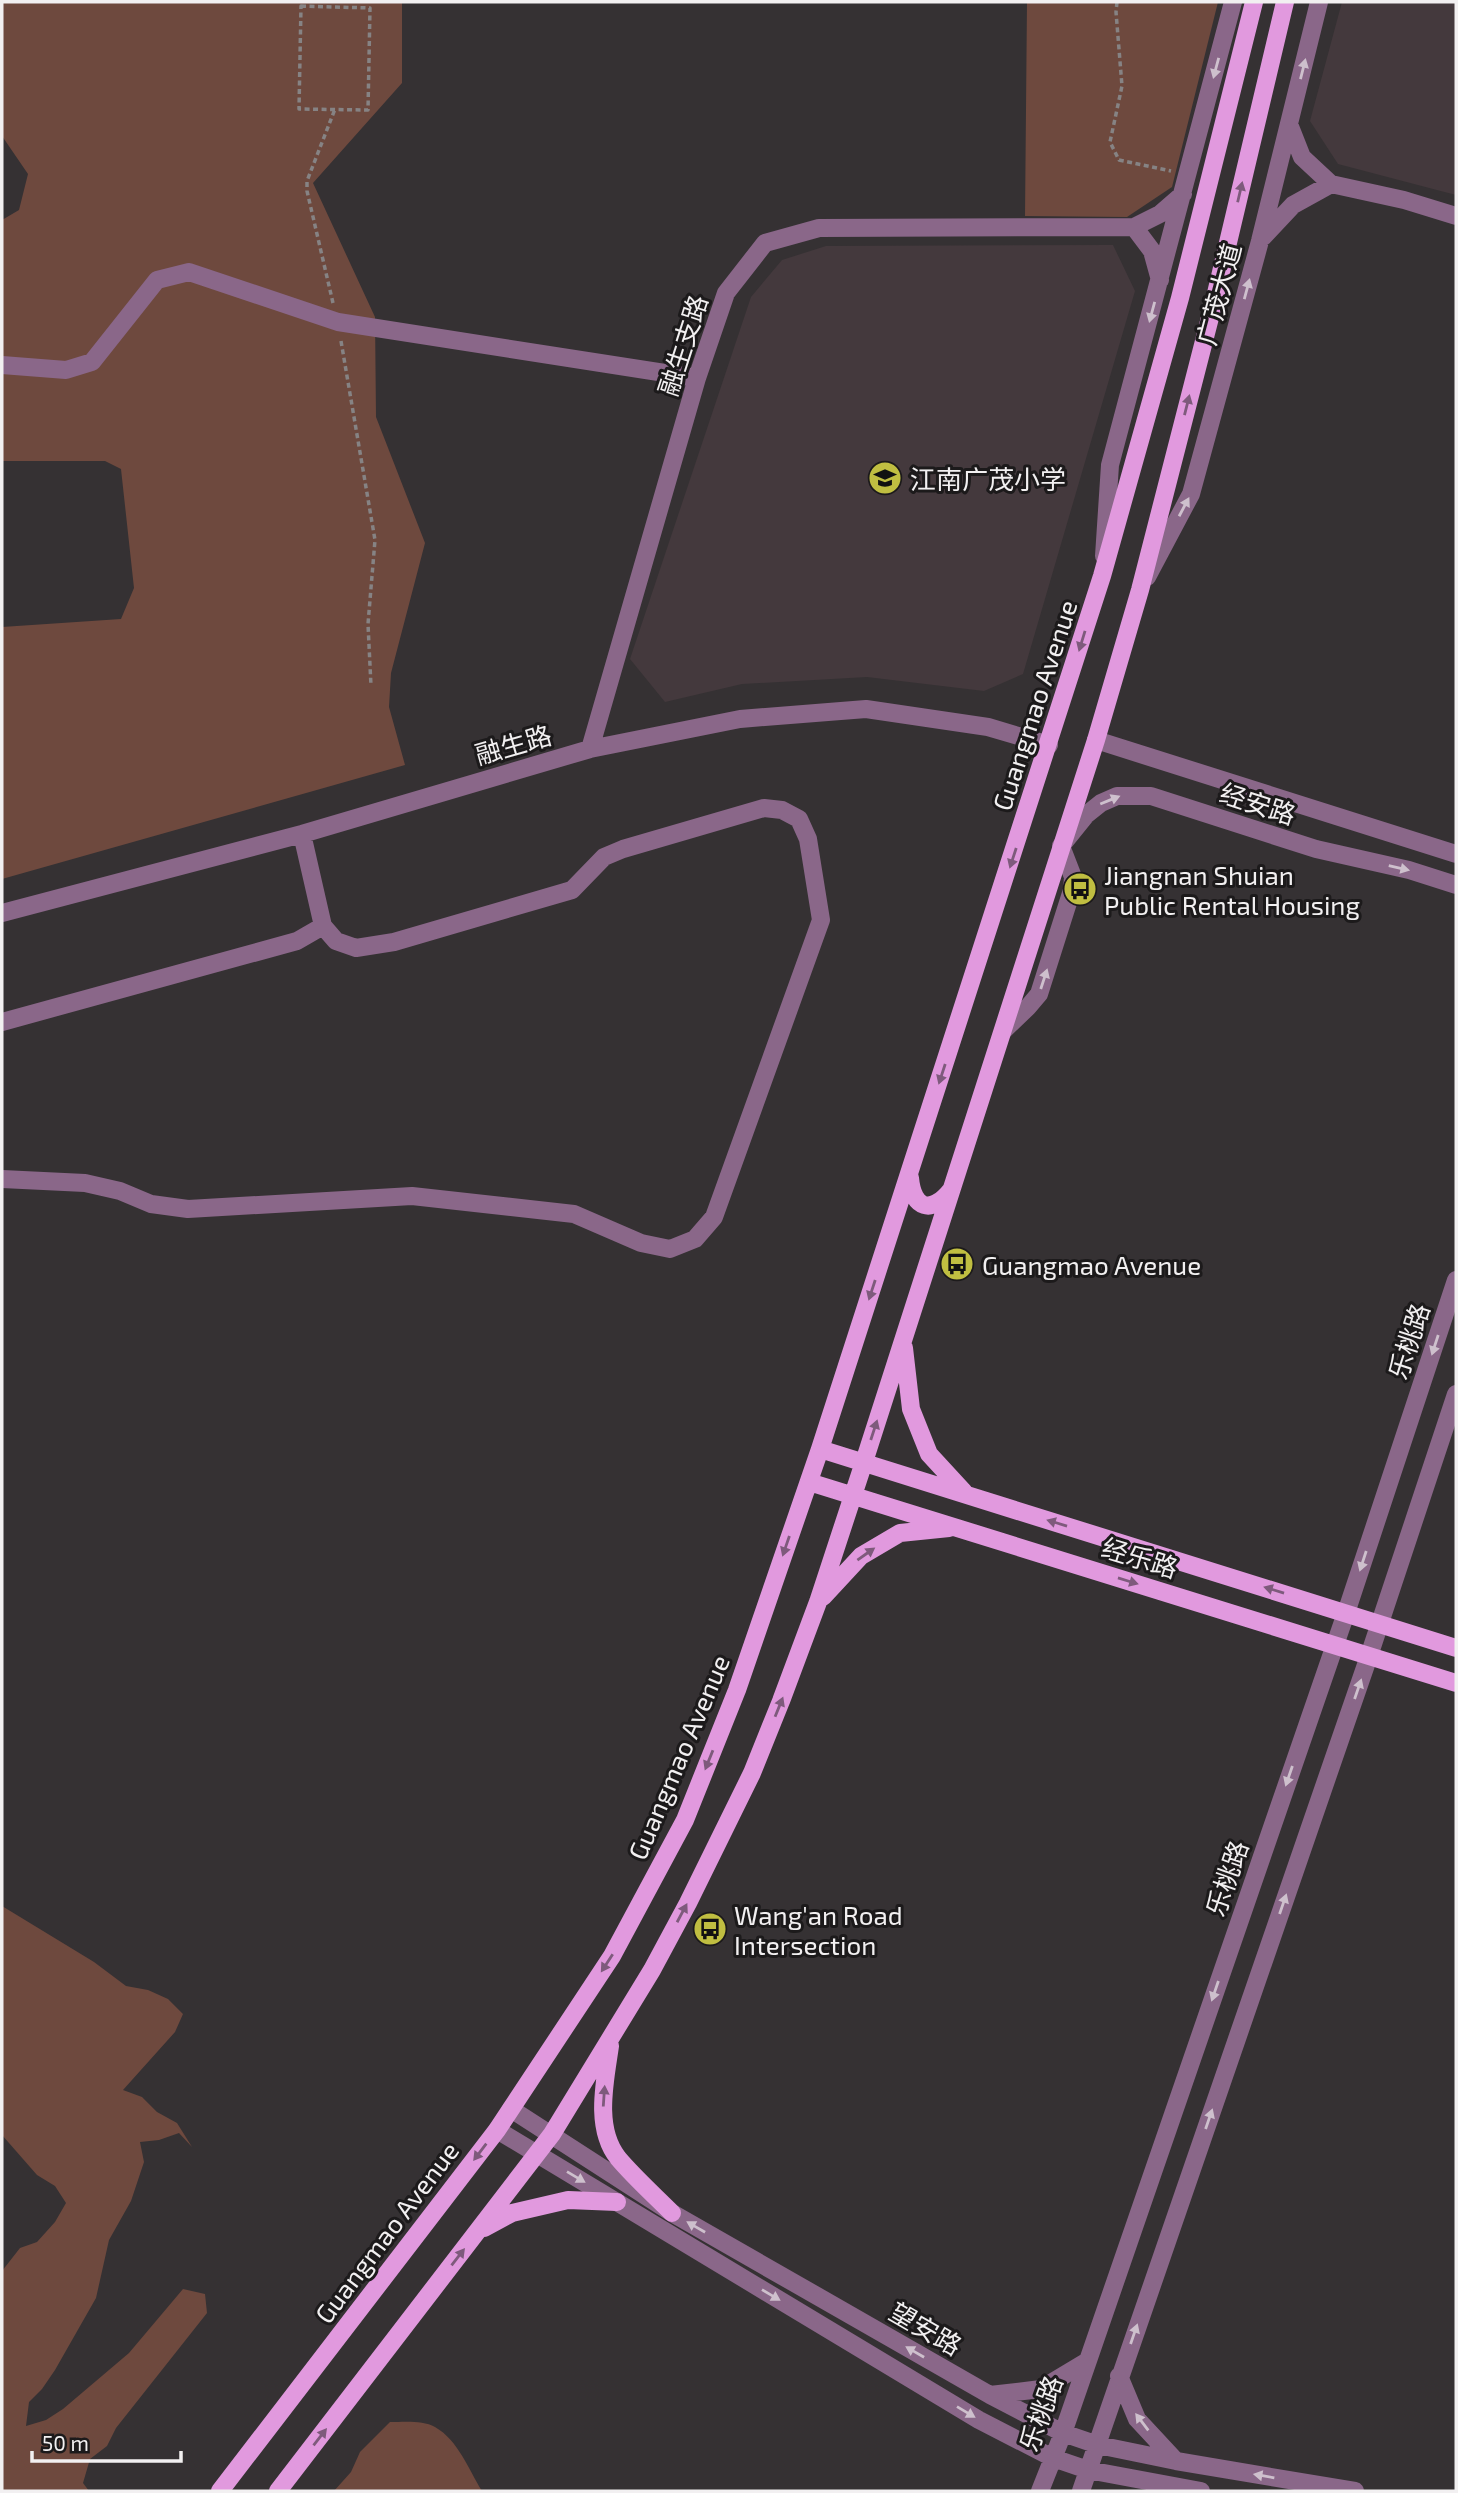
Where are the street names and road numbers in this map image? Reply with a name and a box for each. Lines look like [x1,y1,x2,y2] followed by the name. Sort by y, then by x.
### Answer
[1190,240,1246,348] street label: 广茂大道
[651,291,713,399] street label: 融生支路
[985,596,1083,814] street label: Guangmao Avenue
[471,718,555,770] street label: 融生路
[1216,776,1300,830] street label: 经安路
[1381,1299,1435,1383] street label: 乐桃路
[1098,1531,1182,1583] street label: 经乐路
[621,1650,735,1864] street label: Guangmao Avenue
[1199,1836,1253,1920] street label: 乐桃路
[308,2135,464,2329] street label: Guangmao Avenue
[884,2295,968,2361] street label: 望安路
[1012,2371,1068,2455] street label: 乐桃路

